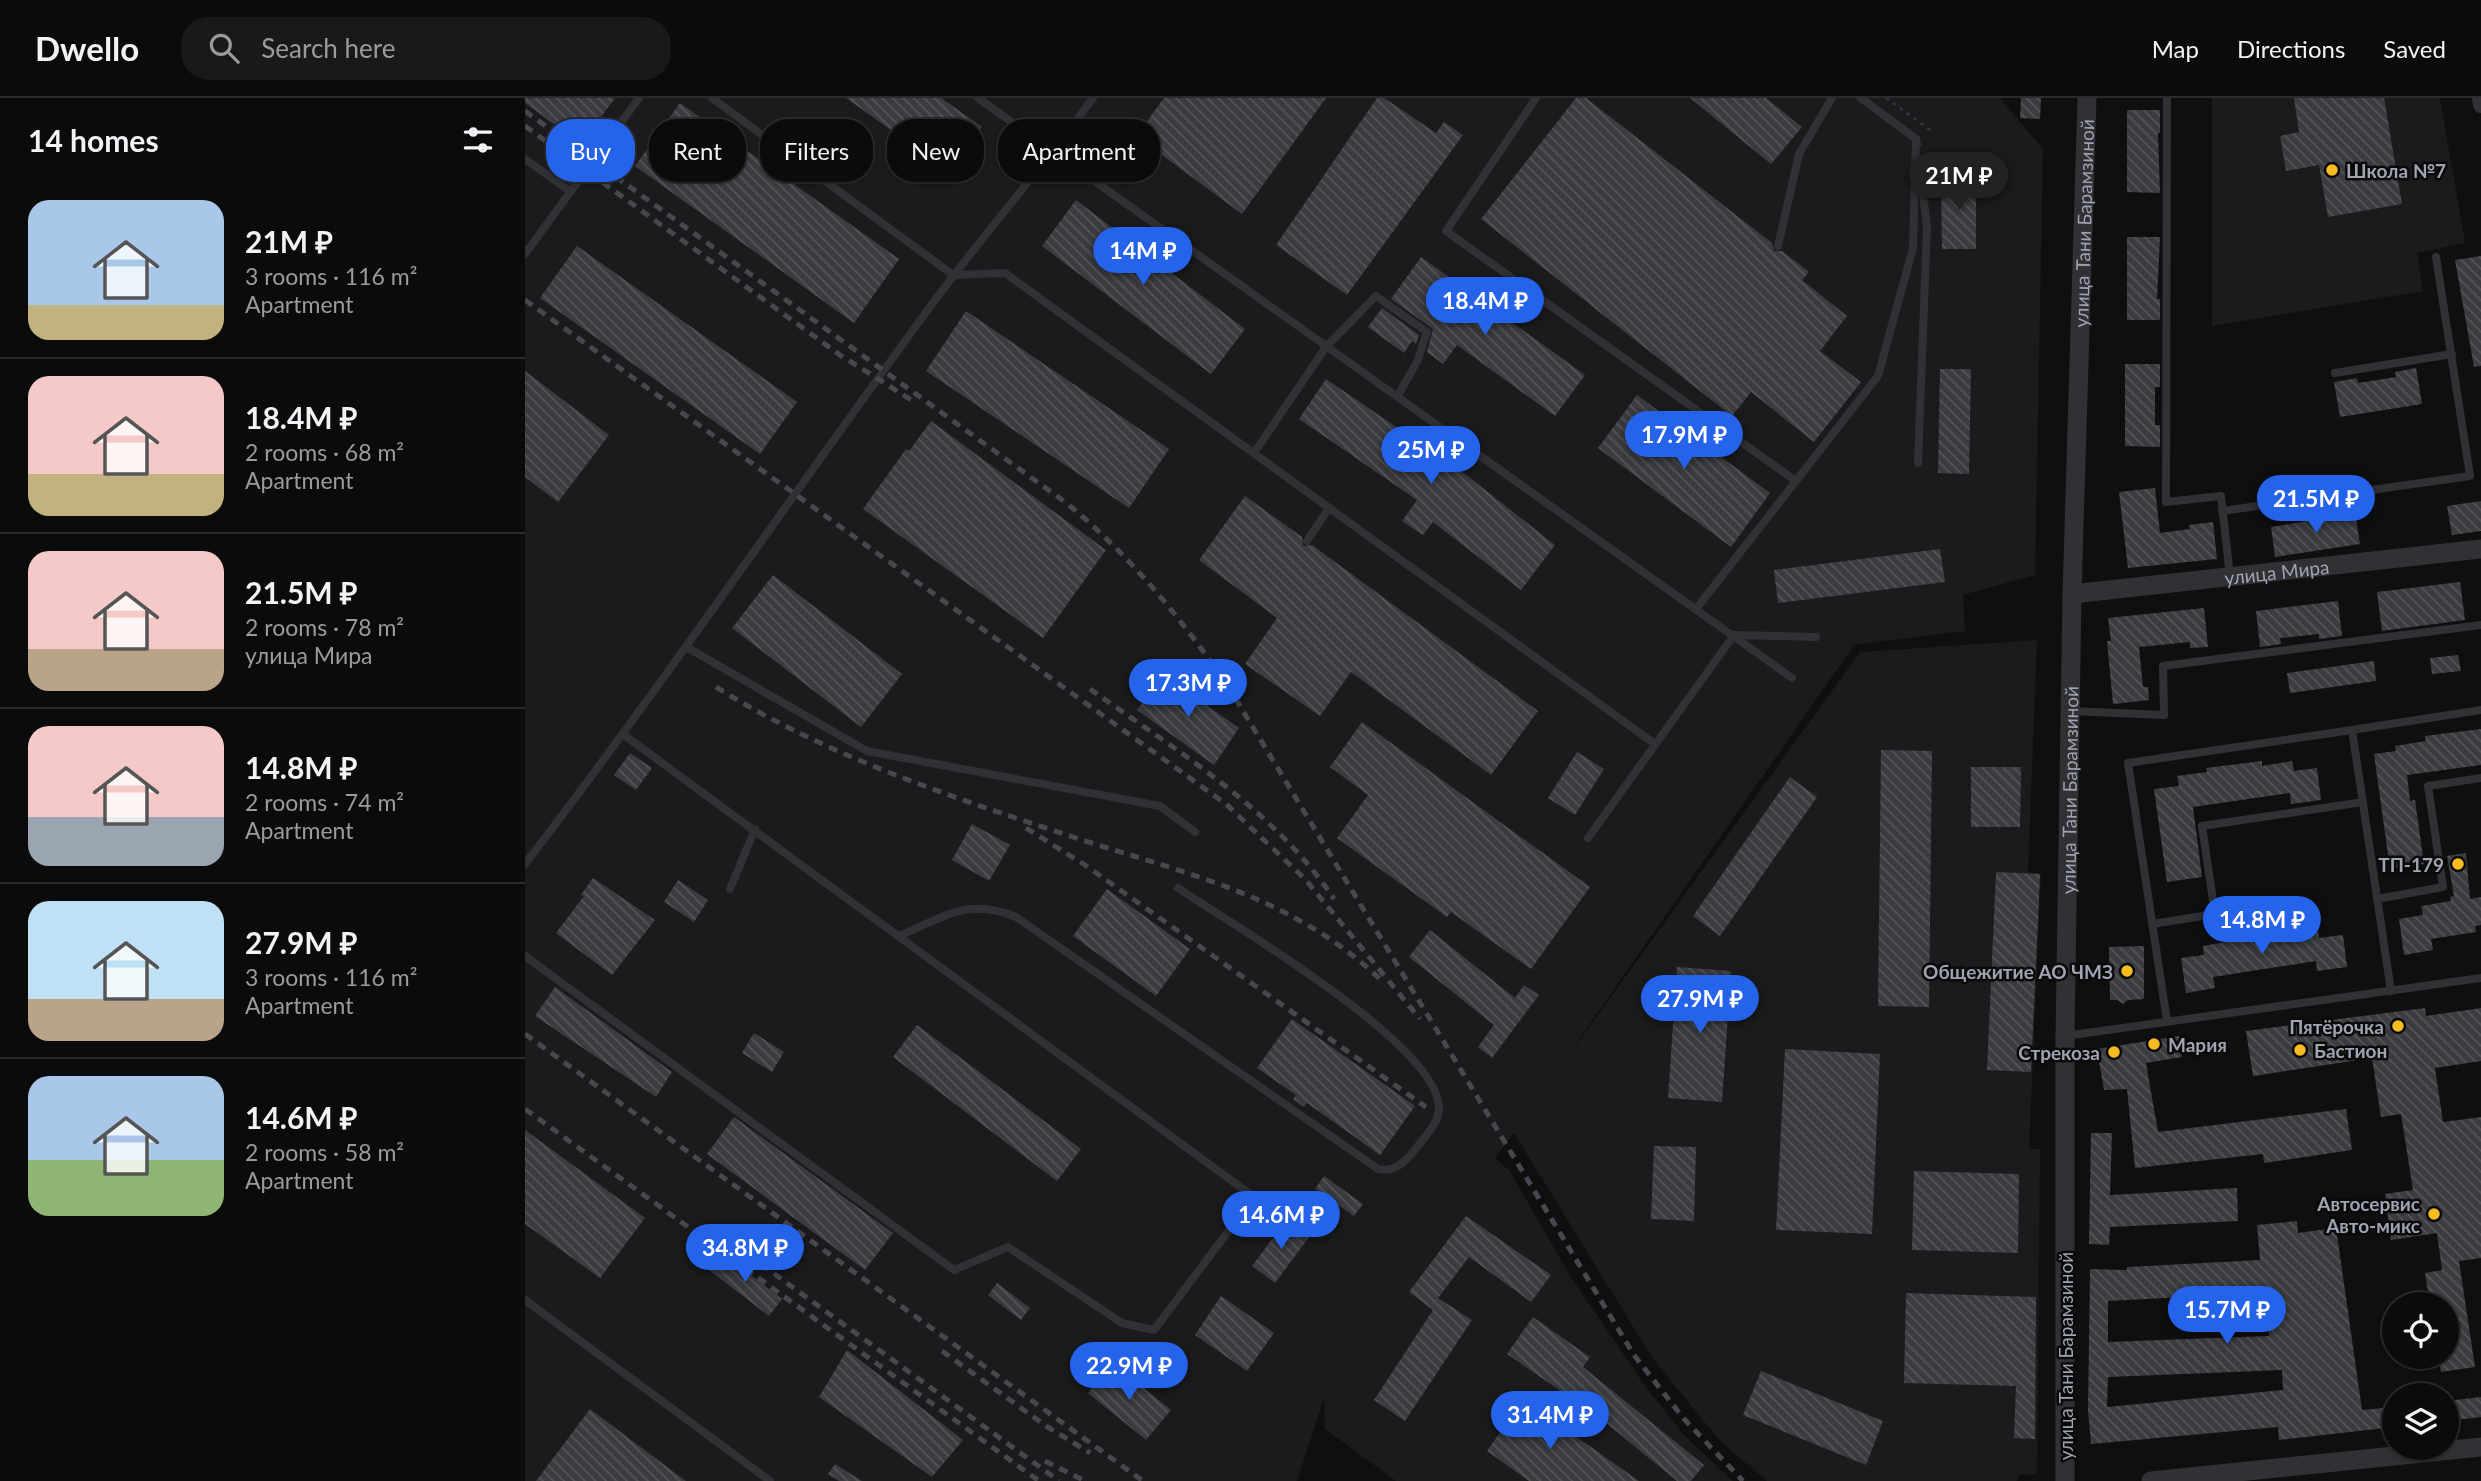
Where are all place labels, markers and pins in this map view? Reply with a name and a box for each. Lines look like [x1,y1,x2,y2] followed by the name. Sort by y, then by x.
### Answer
[1910,152,2008,212] pin: 21M ₽
[2346,159,2446,182] place label: Школа №7
[2324,162,2340,178] marker: Школа №7
[1094,228,1192,287] pin: 14M ₽
[1420,278,1550,337] pin: 18.4M ₽
[1619,412,1749,471] pin: 17.9M ₽
[1382,426,1480,486] pin: 25M ₽
[2251,476,2381,535] pin: 21.5M ₽
[1123,660,1253,719] pin: 17.3M ₽
[2378,853,2444,876] place label: ТП-179
[2450,856,2466,872] marker: ТП-179
[2197,896,2327,956] pin: 14.8M ₽
[1923,960,2113,983] place label: Общежитие АО ЧМЗ
[2119,963,2135,979] marker: Общежитие АО ЧМЗ
[1635,976,1765,1035] pin: 27.9M ₽
[2289,1015,2384,1038] place label: Пятёрочка
[2390,1018,2406,1034] marker: Пятёрочка
[2168,1033,2227,1056] place label: Мария
[2146,1036,2162,1052] marker: Мария
[2314,1039,2387,1062] place label: Бастион
[2018,1041,2100,1064] place label: Стрекоза
[2292,1042,2308,1058] marker: Бастион
[2106,1044,2122,1060] marker: Стрекоза
[1216,1192,1346,1251] pin: 14.6M ₽
[2316,1192,2420,1237] place label: Автосервис Авто-микс
[2426,1206,2442,1222] marker: Автосервис Авто-микс
[680,1224,810,1284] pin: 34.8M ₽
[2162,1286,2292,1346] pin: 15.7M ₽
[1064,1342,1194,1402] pin: 22.9M ₽
[1485,1392,1615,1451] pin: 31.4M ₽

